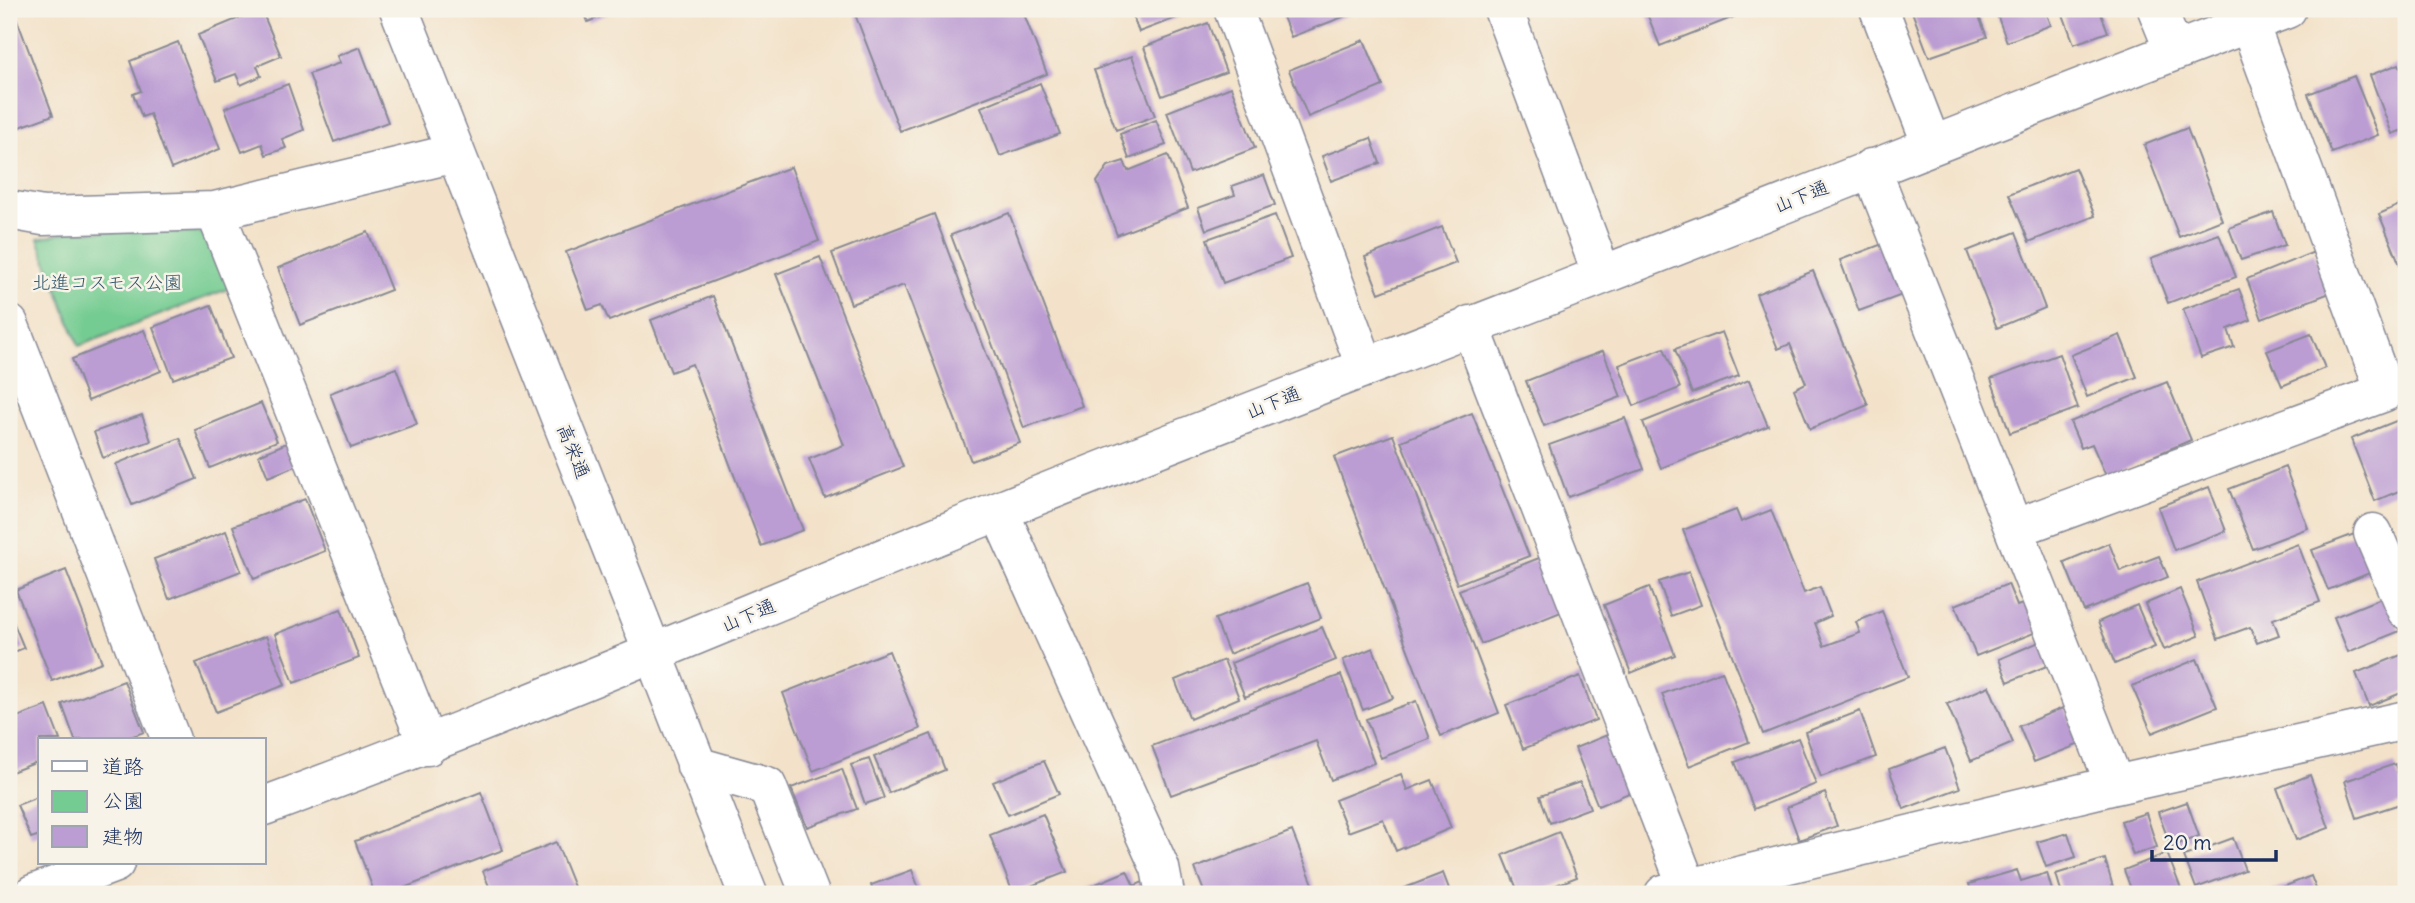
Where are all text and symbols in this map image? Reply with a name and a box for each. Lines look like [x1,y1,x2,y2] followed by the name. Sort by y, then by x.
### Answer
[1770,174,1832,218] street label: 山下通
[32,270,182,294] park label: 北進コスモス公園
[1242,380,1304,424] street label: 山下通
[552,420,596,482] street label: 高栄通
[717,593,779,637] street label: 山下通
[38,738,266,864] legend
[102,753,144,780] text: 道路
[102,787,144,814] text: 公園
[2152,819,2277,863] scale bar
[102,823,144,850] text: 建物
[2163,829,2212,856] text: 20 m

